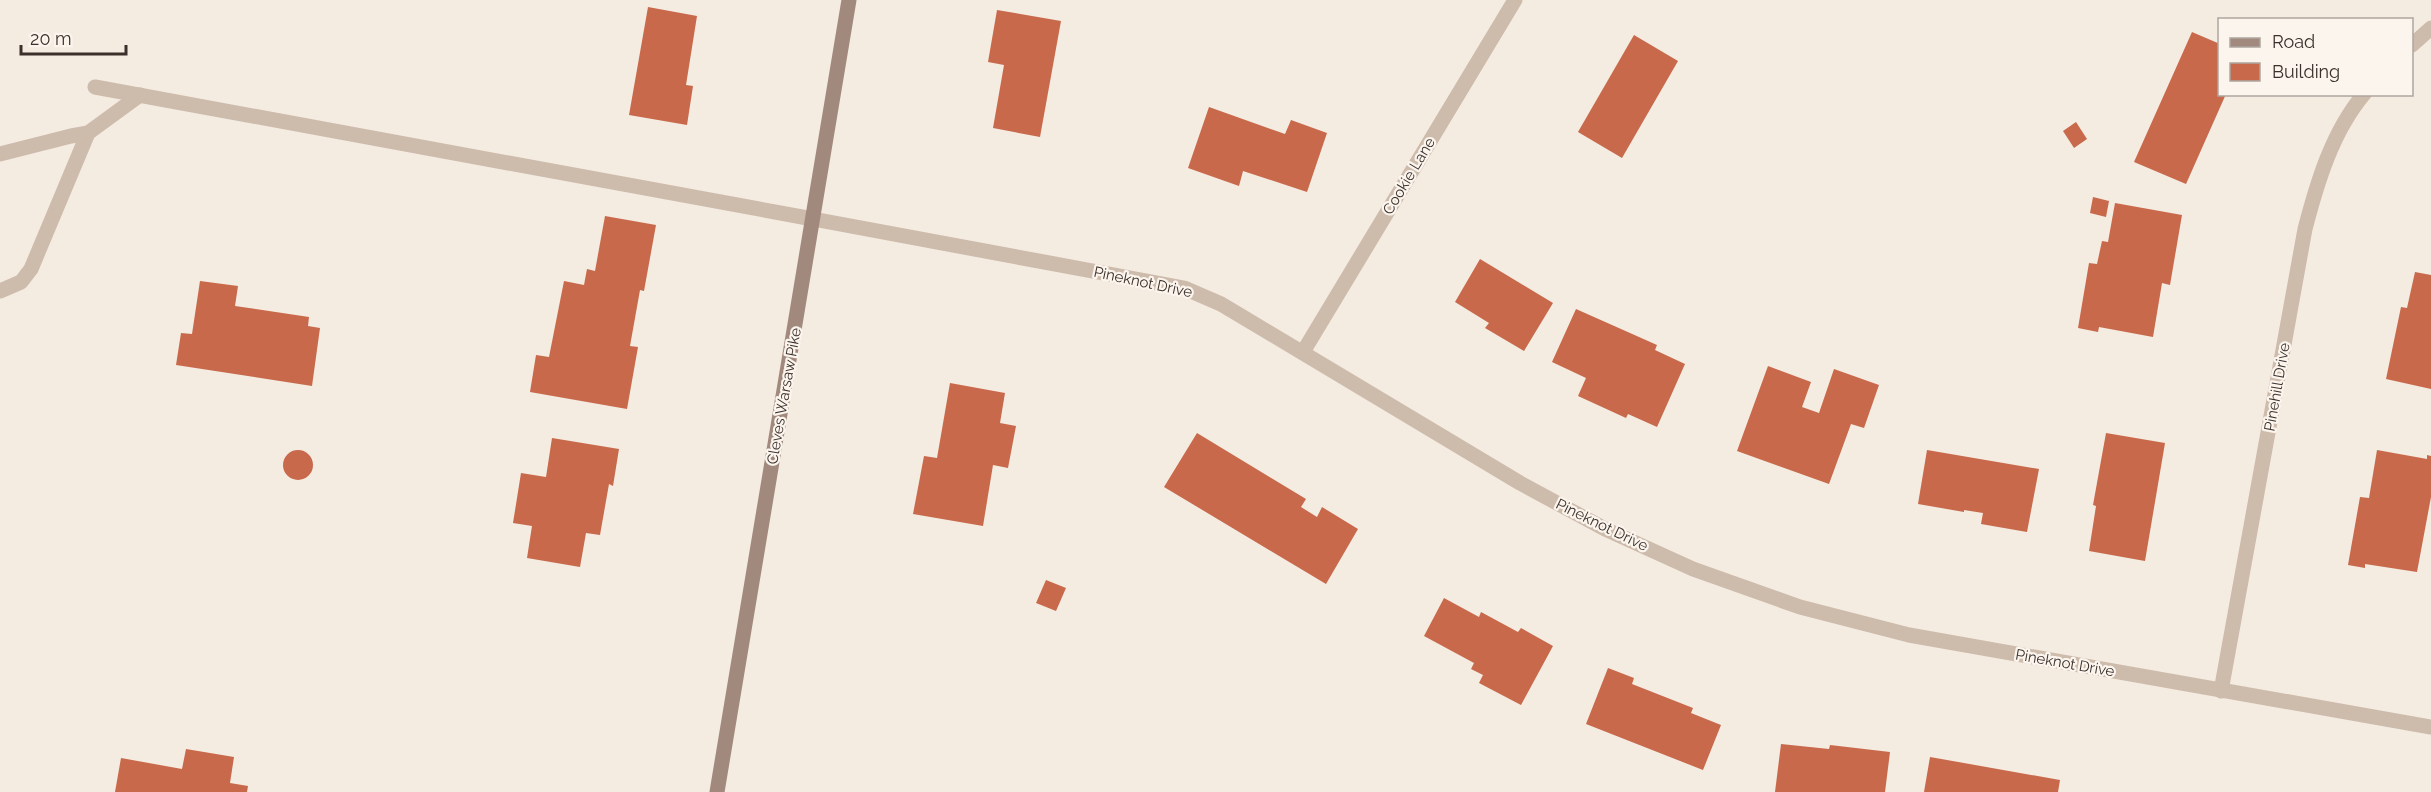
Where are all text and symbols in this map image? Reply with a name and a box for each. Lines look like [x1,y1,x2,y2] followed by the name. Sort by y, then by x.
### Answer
[21,18,126,56] scale bar
[2218,18,2413,96] legend
[30,28,72,49] text: 20 m
[2272,31,2315,52] text: Road
[2272,61,2340,82] text: Building
[1379,134,1439,218] street label: Cookie Lane
[1092,263,1194,301] street label: Pineknot Drive
[763,326,805,466] street label: Cleves Warsaw Pike
[2260,341,2294,433] street label: Pinehill Drive
[1553,495,1651,555] street label: Pineknot Drive
[2014,645,2116,681] street label: Pineknot Drive

